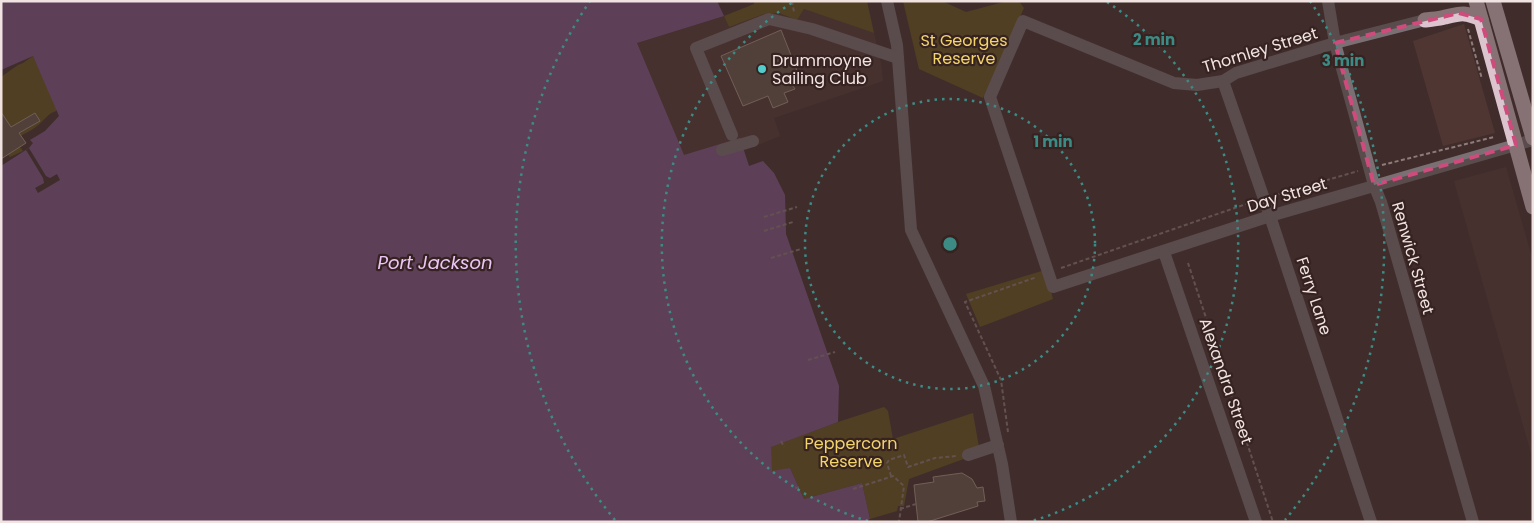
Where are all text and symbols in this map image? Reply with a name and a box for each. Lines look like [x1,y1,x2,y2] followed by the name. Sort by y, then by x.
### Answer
[1200,22,1321,78] street label: Thornley Street
[920,29,1008,70] park label: St Georges Reserve
[1133,29,1175,50] text: 2 min
[772,49,872,90] place label: Drummoyne Sailing Club
[1322,50,1364,71] text: 3 min
[756,63,768,75] marker: Drummoyne Sailing Club
[1033,131,1073,152] text: 1 min
[1244,172,1330,218] street label: Day Street
[1386,199,1440,317] street label: Renwick Street
[941,235,959,253] centre of rings
[378,250,492,275] water label: Port Jackson
[1291,254,1337,338] street label: Ferry Lane
[1194,315,1258,447] street label: Alexandra Street
[805,432,897,473] park label: Peppercorn Reserve

